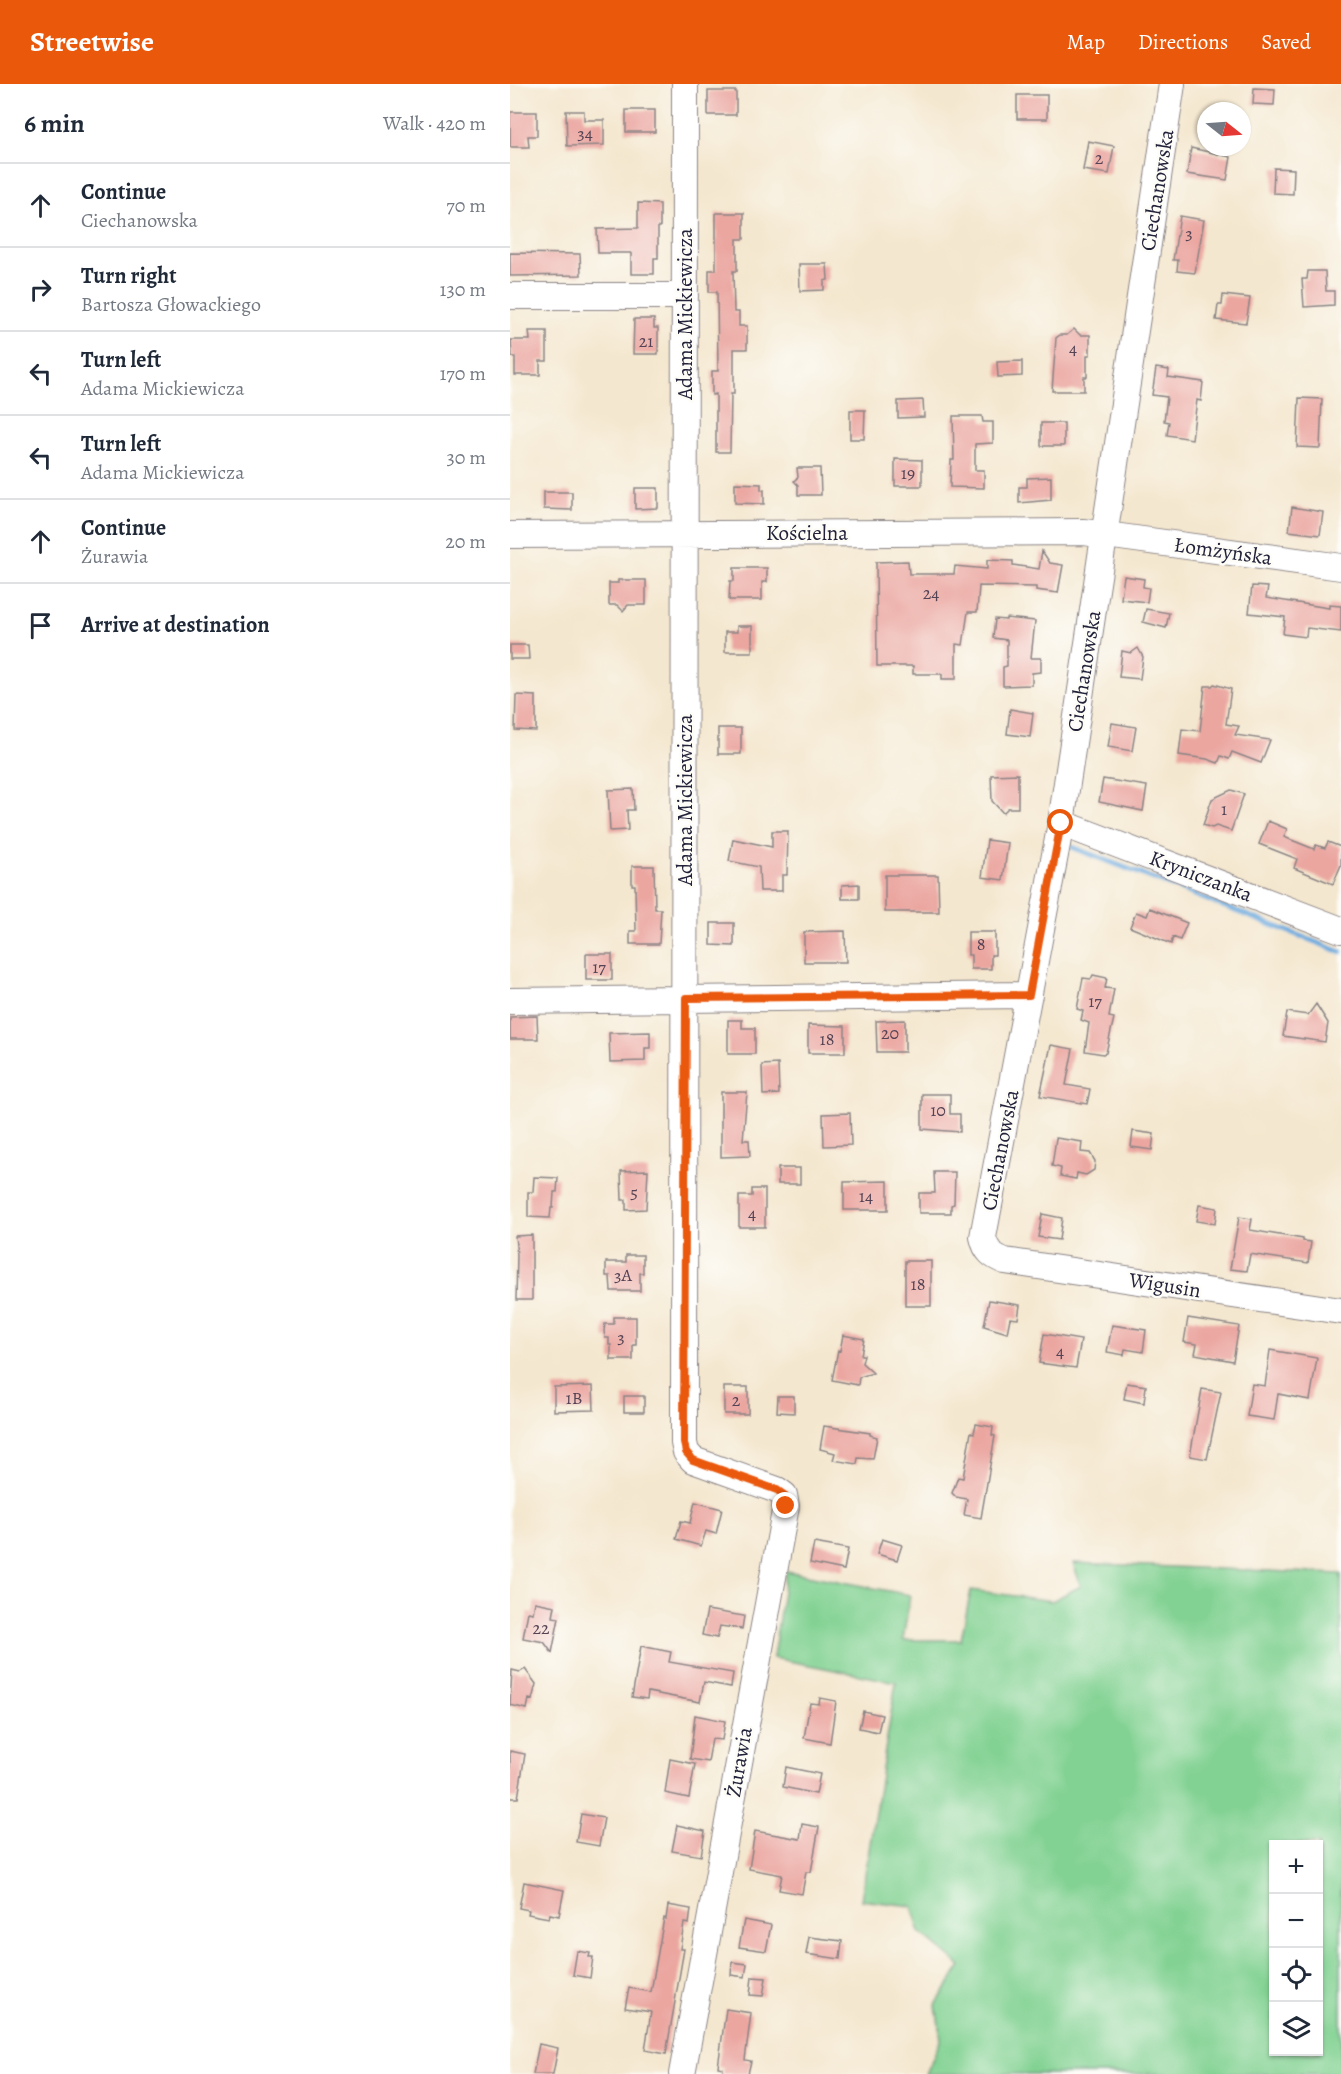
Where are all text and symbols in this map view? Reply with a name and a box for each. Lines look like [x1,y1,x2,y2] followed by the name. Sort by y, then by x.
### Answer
[30,23,154,61] text: Streetwise
[1067,28,1105,56] text: Map
[1138,28,1228,56] text: Directions
[1261,28,1311,56] text: Saved
[1197,102,1251,156] north arrow
[24,106,85,141] text: 6 min
[383,110,486,137] text: Walk · 420 m
[577,121,593,145] house number: 34
[1134,127,1180,253] street label: Ciechanowska
[1095,146,1104,170] house number: 2
[81,177,166,207] text: Continue
[24,189,57,222] icon: ahead
[446,192,486,219] text: 70 m
[81,207,198,234] text: Ciechanowska
[1185,221,1193,245] house number: 3
[671,228,699,401] street label: Adama Mickiewicza
[81,261,177,291] text: Turn right
[24,273,57,306] icon: right
[440,276,486,303] text: 130 m
[81,291,261,318] text: Bartosza Głowackiego
[639,329,653,353] house number: 21
[1069,336,1077,360] house number: 4
[81,345,161,375] text: Turn left
[24,357,57,390] icon: left
[440,360,486,387] text: 170 m
[81,375,245,402] text: Adama Mickiewicza
[81,429,161,459] text: Turn left
[24,441,57,474] icon: left
[446,444,486,471] text: 30 m
[81,459,245,486] text: Adama Mickiewicza
[901,461,915,485] house number: 19
[81,513,166,543] text: Continue
[766,519,848,547] street label: Kościelna
[24,525,57,558] icon: ahead
[445,528,486,555] text: 20 m
[1172,530,1274,572] street label: Łomżyńska
[81,543,148,570] text: Żurawia
[923,581,939,605] house number: 24
[1061,608,1107,734] street label: Ciechanowska
[24,609,57,642] icon: arrive
[81,610,270,640] text: Arrive at destination
[671,714,699,887] street label: Adama Mickiewicza
[1221,797,1227,821] house number: 1
[1047,809,1073,835] route start
[1146,844,1257,908] street label: Kryniczanka
[977,932,985,956] house number: 8
[592,955,606,979] house number: 17
[1088,989,1102,1013] house number: 17
[881,1021,899,1045] house number: 20
[820,1027,834,1051] house number: 18
[975,1087,1025,1213] street label: Ciechanowska
[930,1098,946,1122] house number: 10
[630,1180,638,1204] house number: 5
[859,1184,873,1208] house number: 14
[748,1201,756,1225] house number: 4
[614,1263,632,1287] house number: 3A
[1126,1265,1203,1304] street label: Wigusin
[911,1272,925,1296] house number: 18
[617,1325,625,1349] house number: 3
[1056,1339,1064,1363] house number: 4
[566,1386,582,1410] house number: 1B
[732,1388,741,1412] house number: 2
[772,1492,798,1518] route end
[532,1616,550,1640] house number: 22
[719,1724,759,1799] street label: Żurawia
[1269,1840,1323,2056] map controls
[1269,1840,1323,1894] button: +
[1269,1894,1323,1948] button: −
[1269,1948,1323,2002] button: locate
[1269,2002,1323,2056] button: layers

